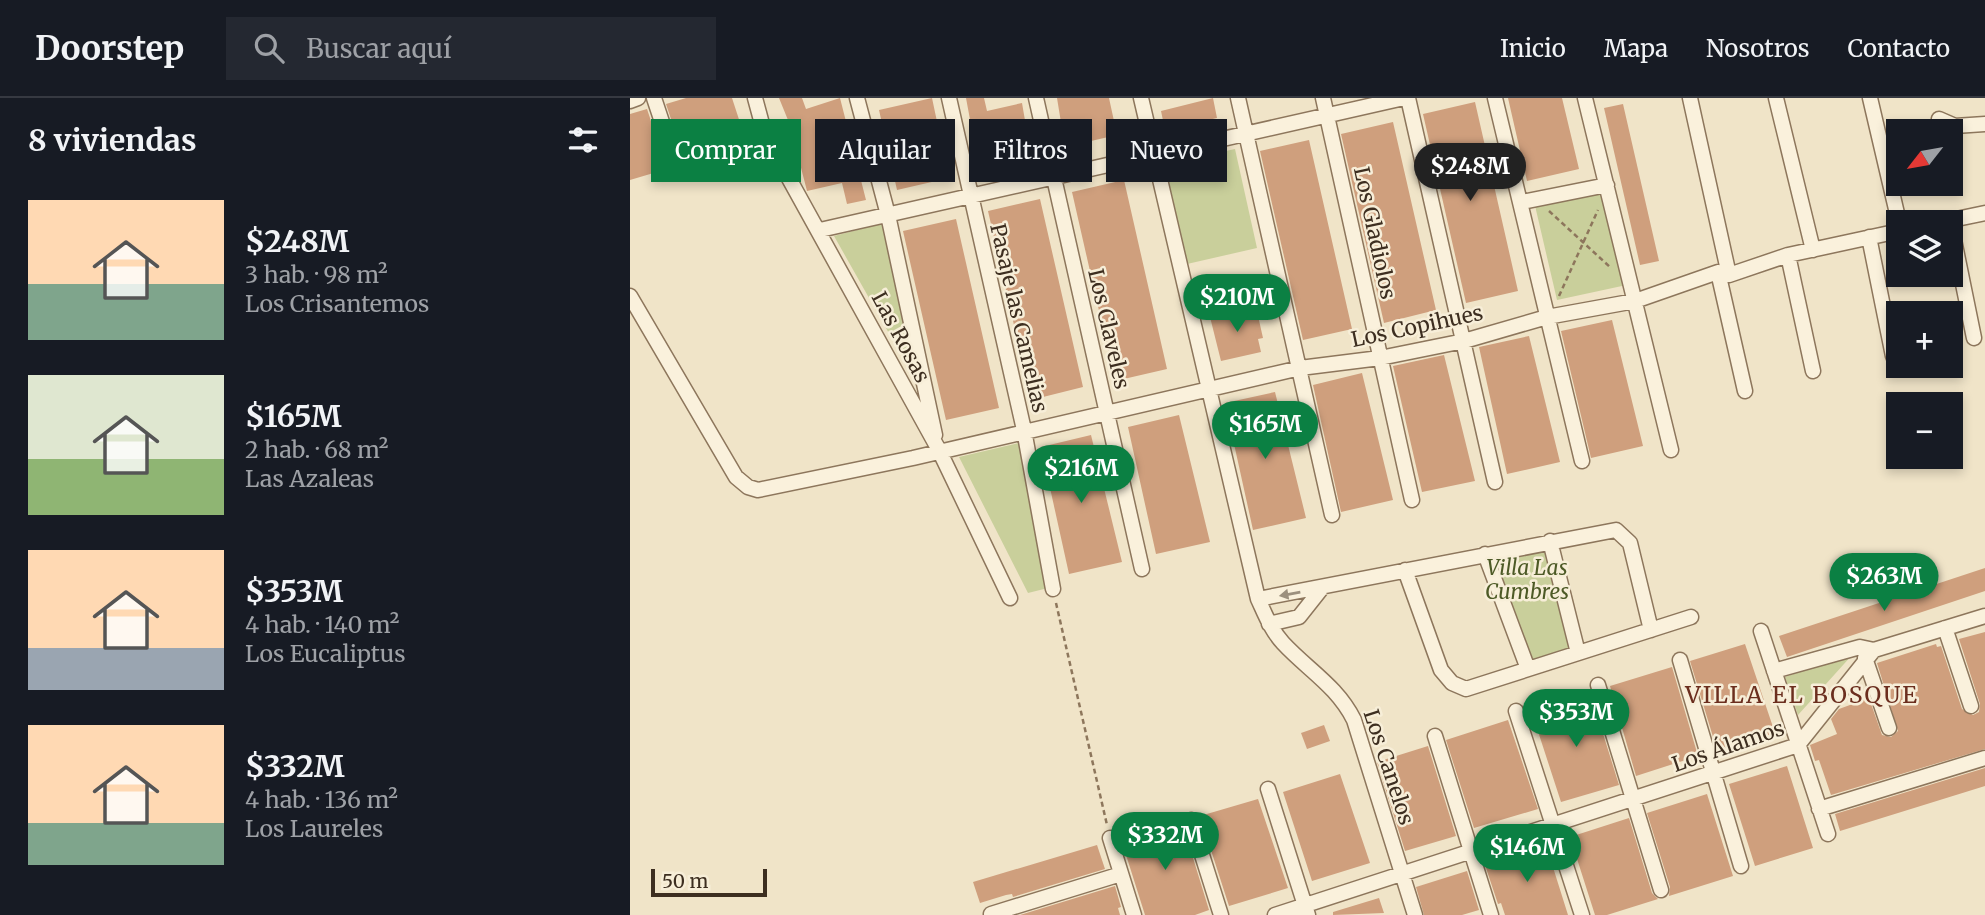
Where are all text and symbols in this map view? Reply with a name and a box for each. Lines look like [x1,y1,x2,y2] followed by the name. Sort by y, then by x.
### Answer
[226,17,716,80] search box
[35,28,184,69] text: Doorstep
[250,29,288,67] icon: search
[306,32,451,65] text: Buscar aquí
[1500,33,1566,64] text: Inicio
[1604,33,1668,64] text: Mapa
[1706,33,1810,64] text: Nosotros
[1848,33,1950,64] text: Contacto
[651,119,801,182] chip: Comprar
[815,119,955,182] chip: Alquilar
[969,119,1092,182] chip: Filtros
[1106,119,1227,182] chip: Nuevo
[1886,119,1964,196] north arrow
[1886,119,1963,469] map controls
[28,121,196,159] text: 8 viviendas
[564,121,602,159] icon: filters
[1421,144,1519,203] pin: $248M
[1430,151,1510,180] text: $248M
[1348,164,1402,302] street label: Los Gladiolos
[1886,210,1963,287] button: layers
[984,221,1054,415] street label: Pasaje las Camelias
[245,222,349,260] text: $248M
[84,228,168,312] icon: home
[245,260,388,289] text: 3 hab. · 98 m²
[1082,266,1136,392] street label: Los Claveles
[1188,274,1286,334] pin: $210M
[1199,282,1275,311] text: $210M
[866,287,936,387] street label: Las Rosas
[245,289,429,318] text: Los Crisantemos
[1349,299,1485,353] street label: Los Copihues
[1886,301,1963,378] button: +
[1886,392,1963,469] button: −
[245,397,341,435] text: $165M
[1216,402,1314,461] pin: $165M
[84,403,168,487] icon: home
[1228,409,1302,438] text: $165M
[245,435,389,464] text: 2 hab. · 68 m²
[1032,446,1130,505] pin: $216M
[1044,453,1118,482] text: $216M
[245,464,374,493] text: Las Azaleas
[1485,554,1569,605] park label: Villa Las Cumbres
[1835,554,1933,613] pin: $263M
[1846,561,1923,590] text: $263M
[245,572,343,610] text: $353M
[84,578,168,662] icon: home
[1279,588,1301,599] one-way arrow
[245,610,399,639] text: 4 hab. · 140 m²
[245,639,405,668] text: Los Eucaliptus
[1684,680,1919,709] district label: VILLA EL BOSQUE
[1527,690,1625,749] pin: $353M
[1538,697,1614,726] text: $353M
[1358,706,1420,828] street label: Los Canelos
[1668,713,1788,778] street label: Los Álamos
[245,747,344,785] text: $332M
[84,753,168,837] icon: home
[245,785,398,814] text: 4 hab. · 136 m²
[1116,812,1214,872] pin: $332M
[245,814,383,843] text: Los Laureles
[1127,820,1203,849] text: $332M
[1478,824,1576,884] pin: $146M
[1489,832,1565,861] text: $146M
[651,866,766,898] scale bar
[662,869,708,893] text: 50 m

